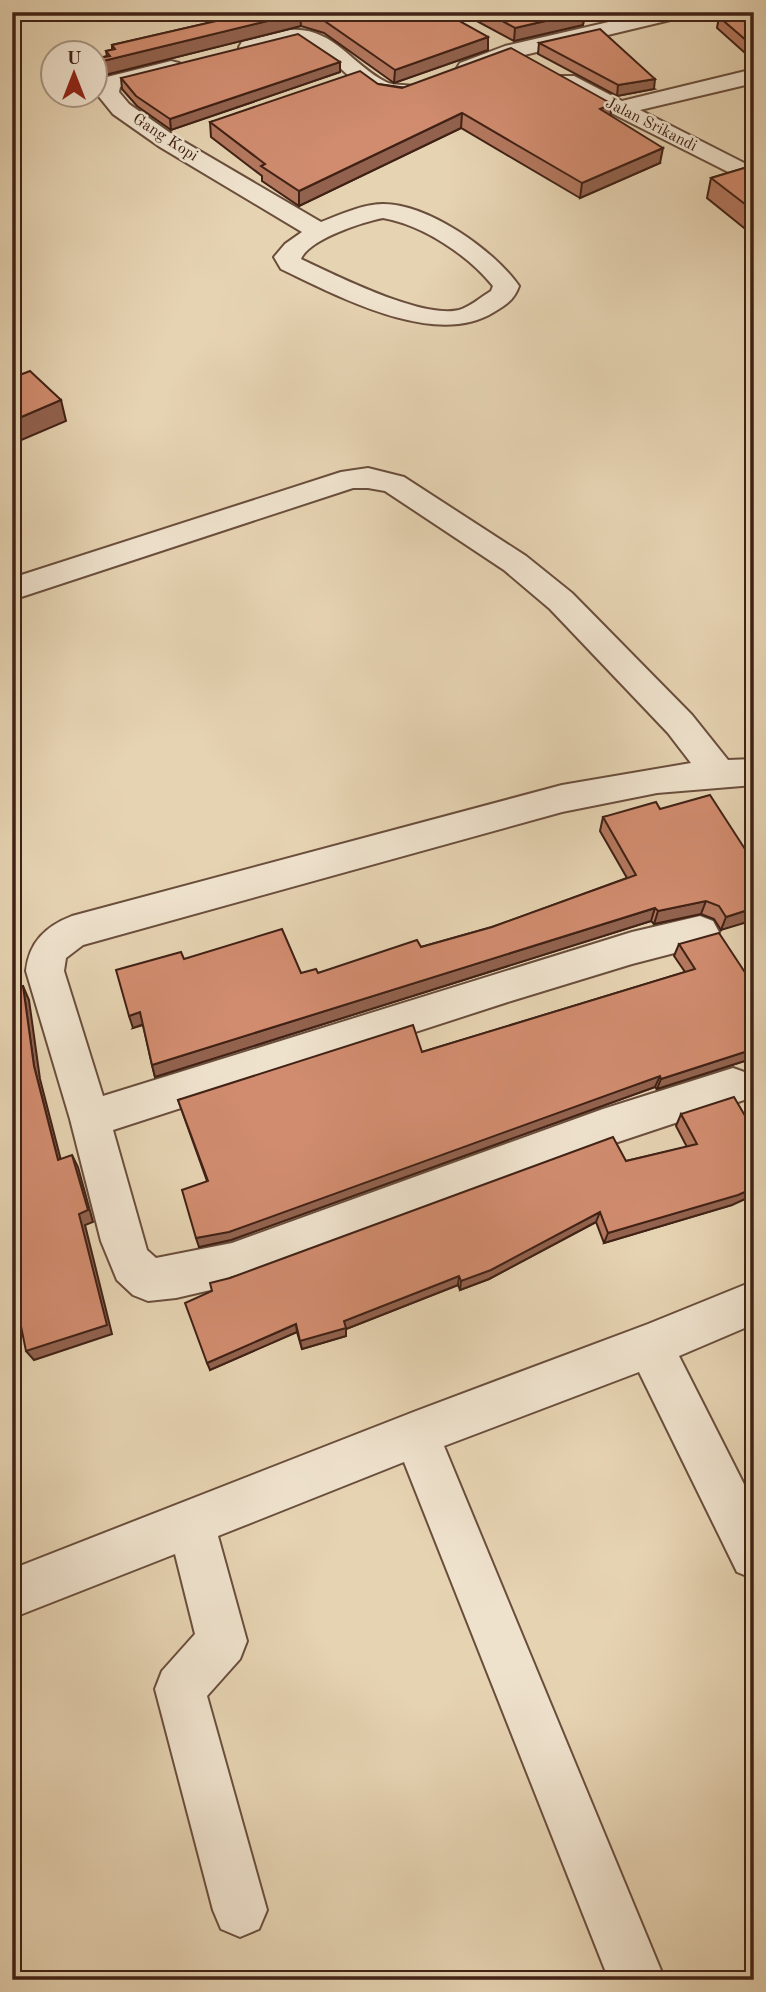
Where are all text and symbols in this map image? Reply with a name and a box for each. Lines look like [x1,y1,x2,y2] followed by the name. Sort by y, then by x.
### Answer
[38,38,108,108] north arrow
[66,50,82,69] text: U
[603,95,699,155] street label: Jalan Srikandi
[130,111,200,165] street label: Gang Kopi

